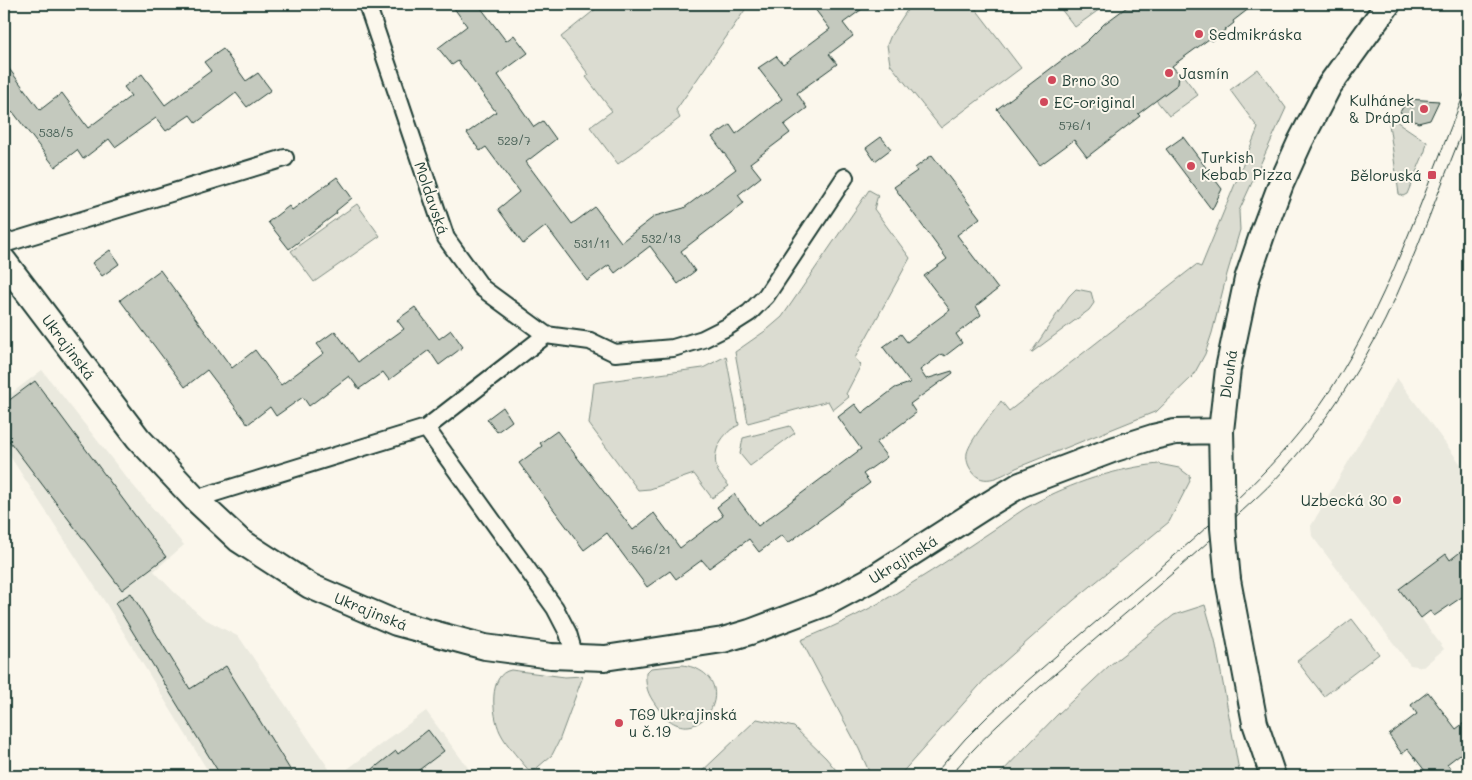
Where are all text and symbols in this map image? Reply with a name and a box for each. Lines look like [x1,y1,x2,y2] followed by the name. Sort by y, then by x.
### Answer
[1209,24,1302,44] place label: Sedmikráska
[1193,28,1205,40] marker: Sedmikráska
[1179,63,1229,83] place label: Jasmín
[1163,67,1175,79] marker: Jasmín
[1062,70,1119,90] place label: Brno 30
[1046,74,1058,86] marker: Brno 30
[1349,90,1414,127] place label: Kulhánek & Drápal
[1054,92,1135,112] place label: EC-original
[1038,96,1050,108] marker: EC-original
[1418,103,1430,115] marker: Kulhánek & Drápal
[1059,117,1091,133] house number: 576/1
[39,124,73,140] house number: 538/5
[497,132,531,148] house number: 529/7
[1201,147,1292,184] place label: Turkish Kebab Pizza
[410,159,454,237] street label: Moldavská
[1185,160,1197,172] marker: Turkish Kebab Pizza
[1350,165,1422,185] place label: Běloruská
[1426,169,1438,181] marker: Běloruská
[641,230,681,246] house number: 532/13
[574,235,610,251] house number: 531/11
[38,310,100,384] street label: Ukrajinská
[1215,348,1241,400] street label: Dlouhá
[1301,490,1387,510] place label: Uzbecká 30
[1391,494,1403,506] marker: Uzbecká 30
[865,530,941,588] street label: Ukrajinská
[631,541,671,557] house number: 546/21
[331,587,411,635] street label: Ukrajinská
[629,704,737,741] place label: T69 Ukrajinská u č.19
[613,717,625,729] marker: T69 Ukrajinská u č.19

